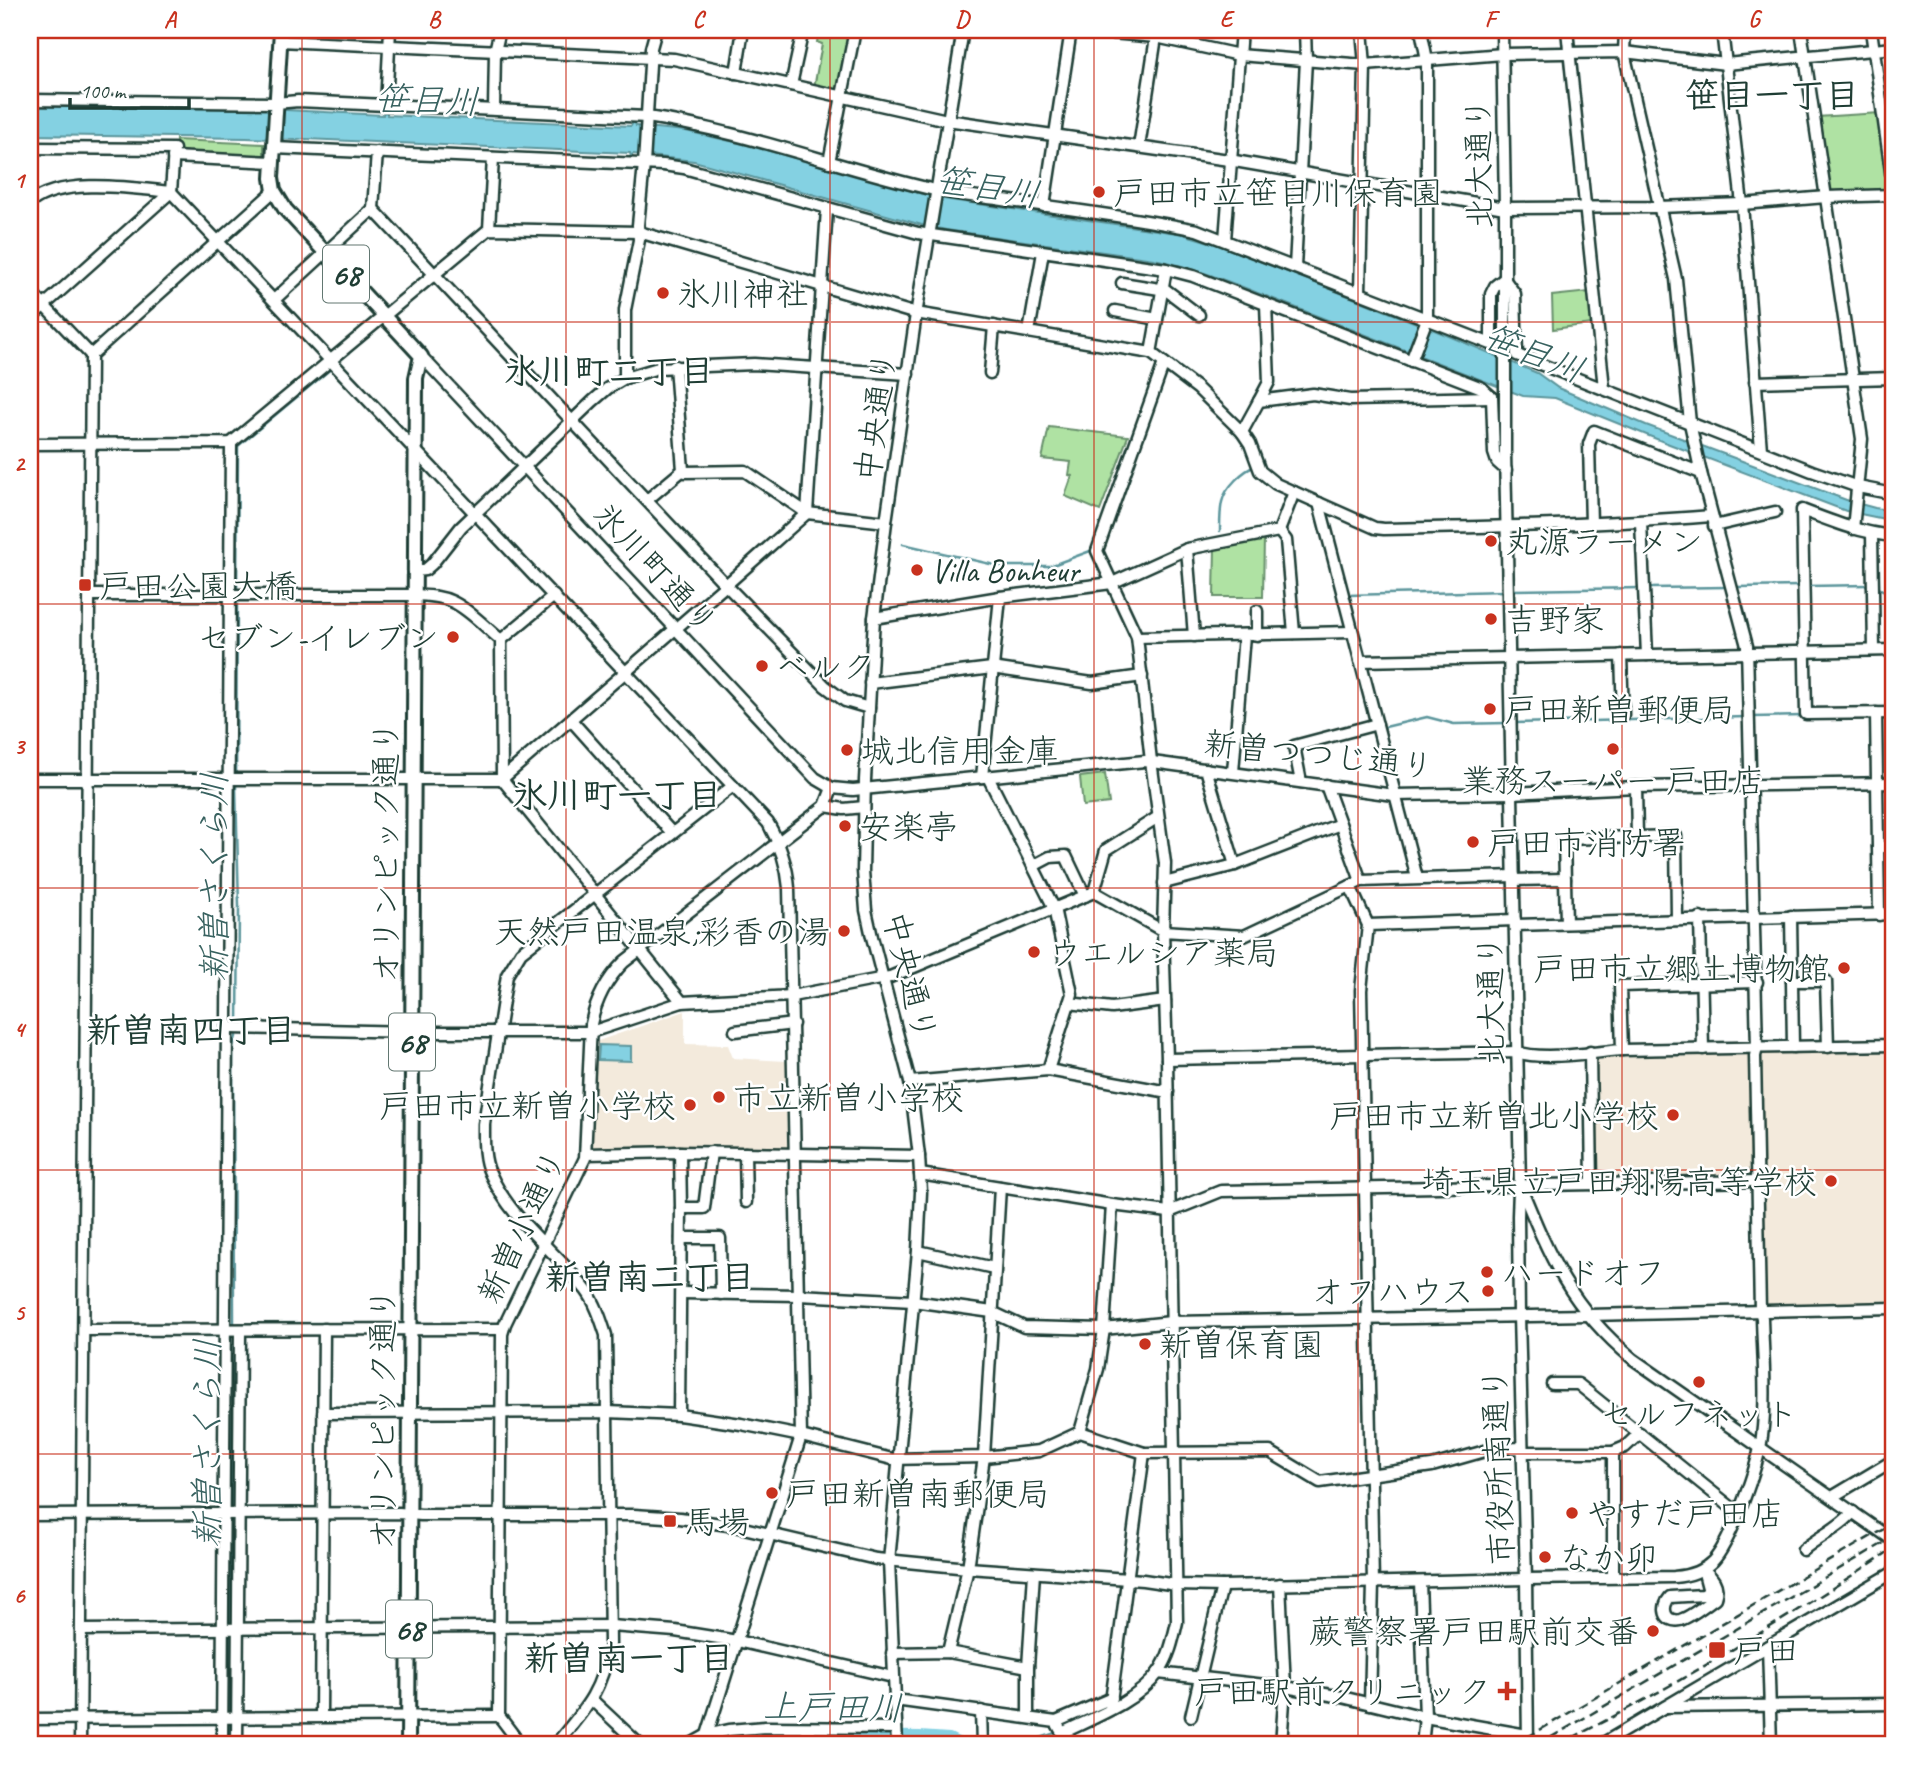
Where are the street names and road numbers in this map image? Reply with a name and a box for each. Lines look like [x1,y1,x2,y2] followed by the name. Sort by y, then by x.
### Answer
[1457,97,1501,229] street label: 北大通り
[323,246,369,302] road number: 68
[846,348,906,484] street label: 中央通り
[584,494,727,643] street label: 氷川町通り
[365,720,407,984] street label: オリンピック通り
[1202,722,1436,788] street label: 新曽つつじ通り
[874,907,946,1045] street label: 中央通り
[1469,934,1513,1066] street label: 北大通り
[389,1014,435,1070] road number: 68
[468,1143,576,1310] street label: 新曽小通り
[362,1287,404,1551] street label: オリンピック通り
[1474,1366,1522,1566] street label: 市役所南通り
[386,1600,432,1658] road number: 68

